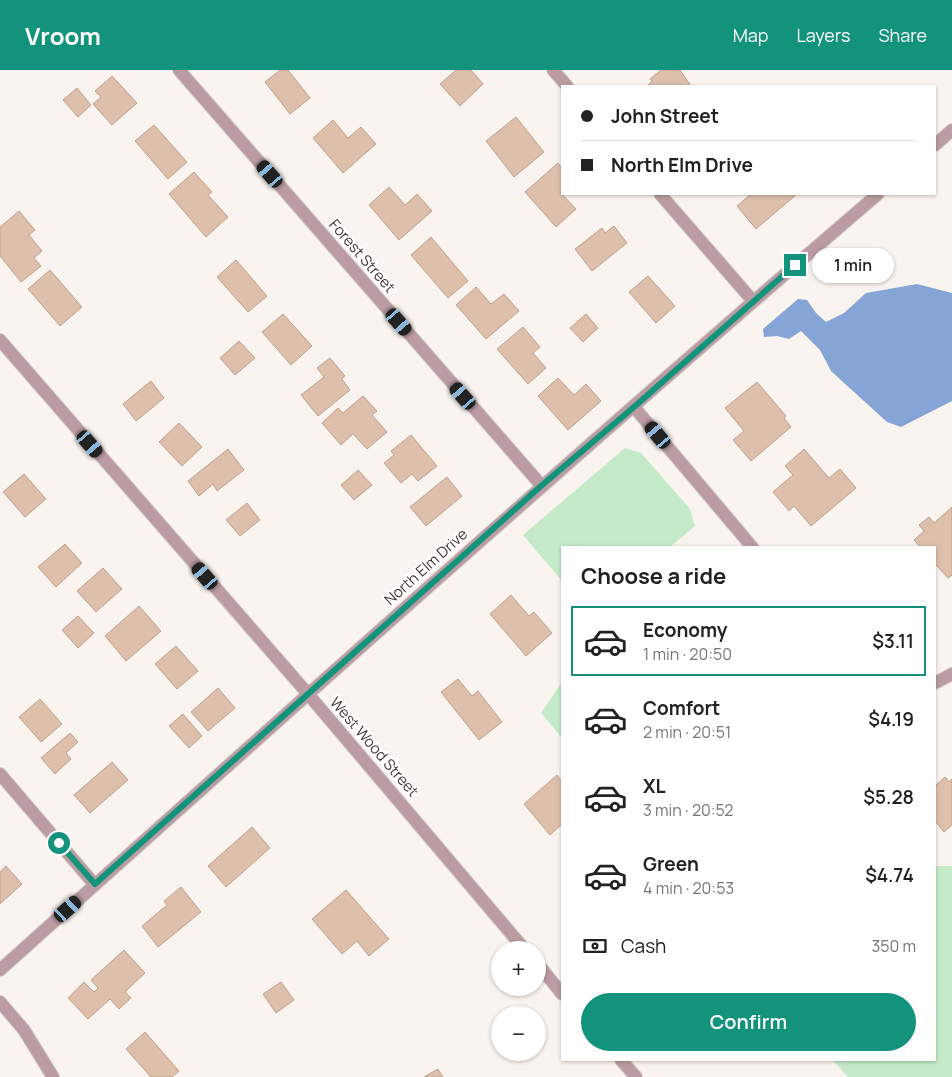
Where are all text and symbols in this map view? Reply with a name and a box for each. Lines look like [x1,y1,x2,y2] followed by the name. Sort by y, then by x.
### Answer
[25,19,101,52] text: Vroom
[733,23,768,47] text: Map
[796,23,850,47] text: Layers
[878,23,927,47] text: Share
[611,103,719,129] text: John Street
[611,152,753,178] text: North Elm Drive
[254,158,285,190] car
[325,214,400,297] street label: Forest Street
[812,248,895,282] callout: 1 min
[784,254,806,276] route end
[834,254,872,276] text: 1 min
[383,306,414,338] car
[447,380,478,412] car
[642,419,673,451] car
[74,428,105,460] car
[380,523,472,610] street label: North Elm Drive
[189,560,220,592] car
[581,561,726,591] text: Choose a ride
[643,617,727,643] text: Economy
[583,619,628,664] icon: car
[872,628,914,654] text: $3.11
[643,643,732,665] text: 1 min · 20:50
[325,692,424,801] street label: West Wood Street
[643,695,720,721] text: Comfort
[583,697,628,742] icon: car
[868,706,914,732] text: $4.19
[643,721,731,743] text: 2 min · 20:51
[643,773,666,799] text: XL
[583,775,628,820] icon: car
[863,784,914,810] text: $5.28
[643,799,733,821] text: 3 min · 20:52
[48,832,70,854] route start
[643,851,699,877] text: Green
[583,853,628,898] icon: car
[865,862,914,888] text: $4.74
[643,877,734,899] text: 4 min · 20:53
[51,893,84,925] car
[581,932,609,960] icon: cash
[621,933,666,959] text: Cash
[871,935,916,957] text: 350 m
[491,941,546,1061] map controls
[491,941,546,996] button: +
[581,993,916,1051] button: Confirm
[491,1006,546,1061] button: −

